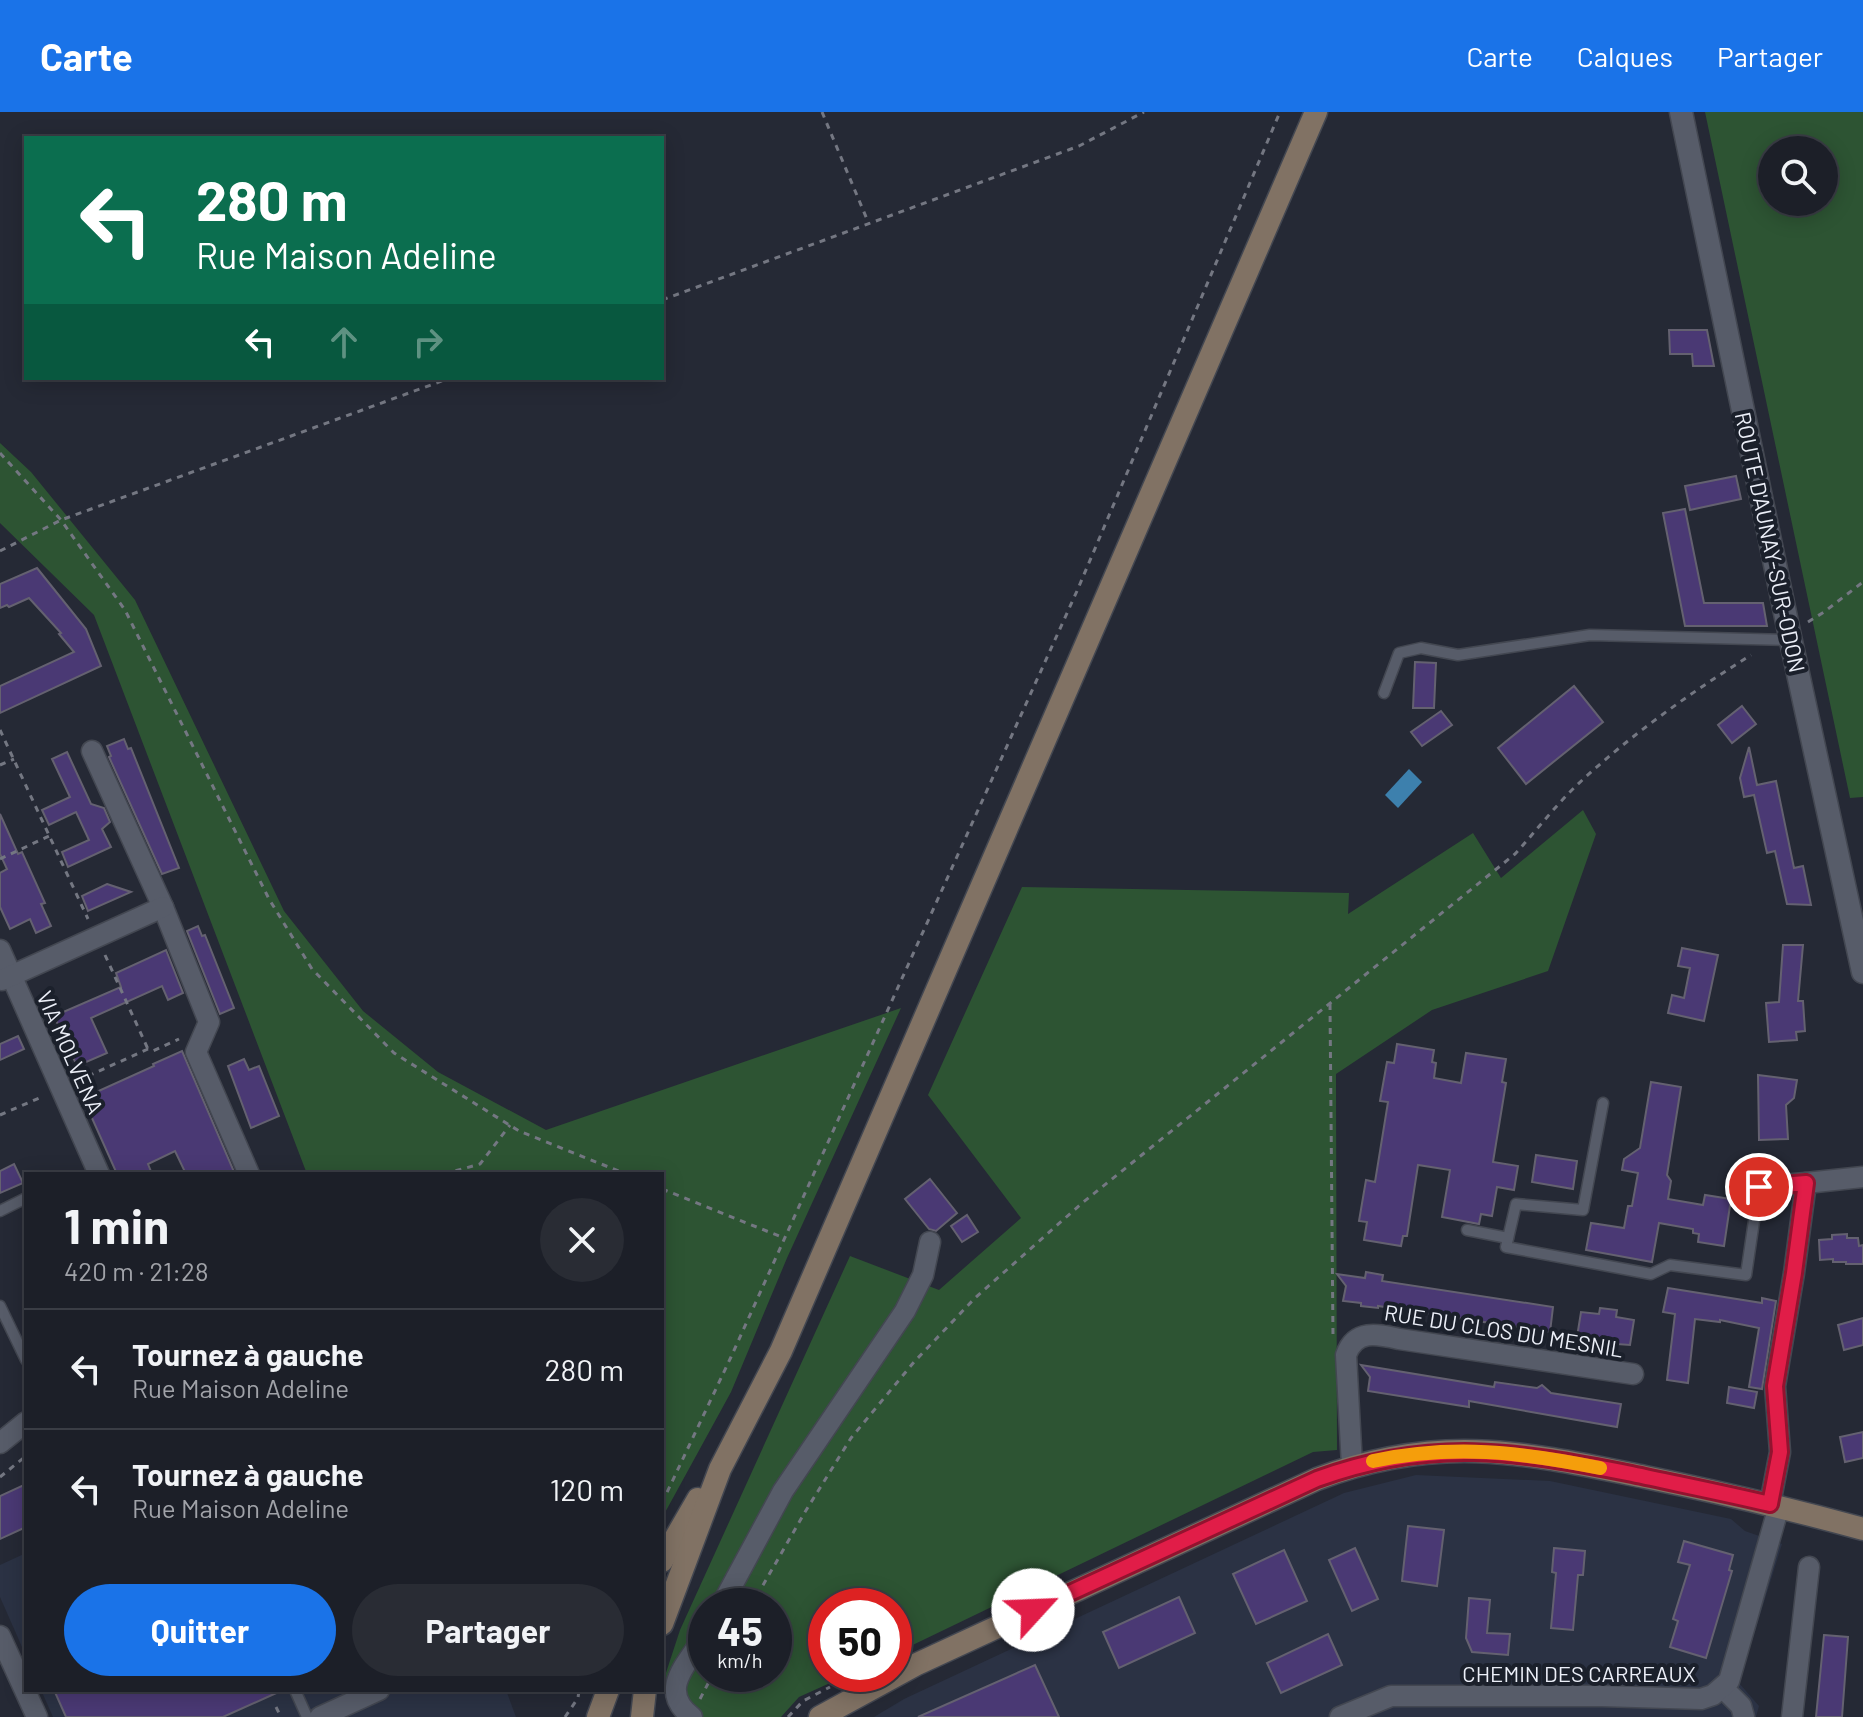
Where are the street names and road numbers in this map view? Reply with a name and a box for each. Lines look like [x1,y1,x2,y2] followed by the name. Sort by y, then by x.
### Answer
[1731,409,1811,675] street label: ROUTE D'AUNAY-SUR-ODON
[32,986,110,1118] street label: VIA MOLVENA
[1383,1298,1625,1362] street label: RUE DU CLOS DU MESNIL
[1462,1660,1696,1686] street label: CHEMIN DES CARREAUX

